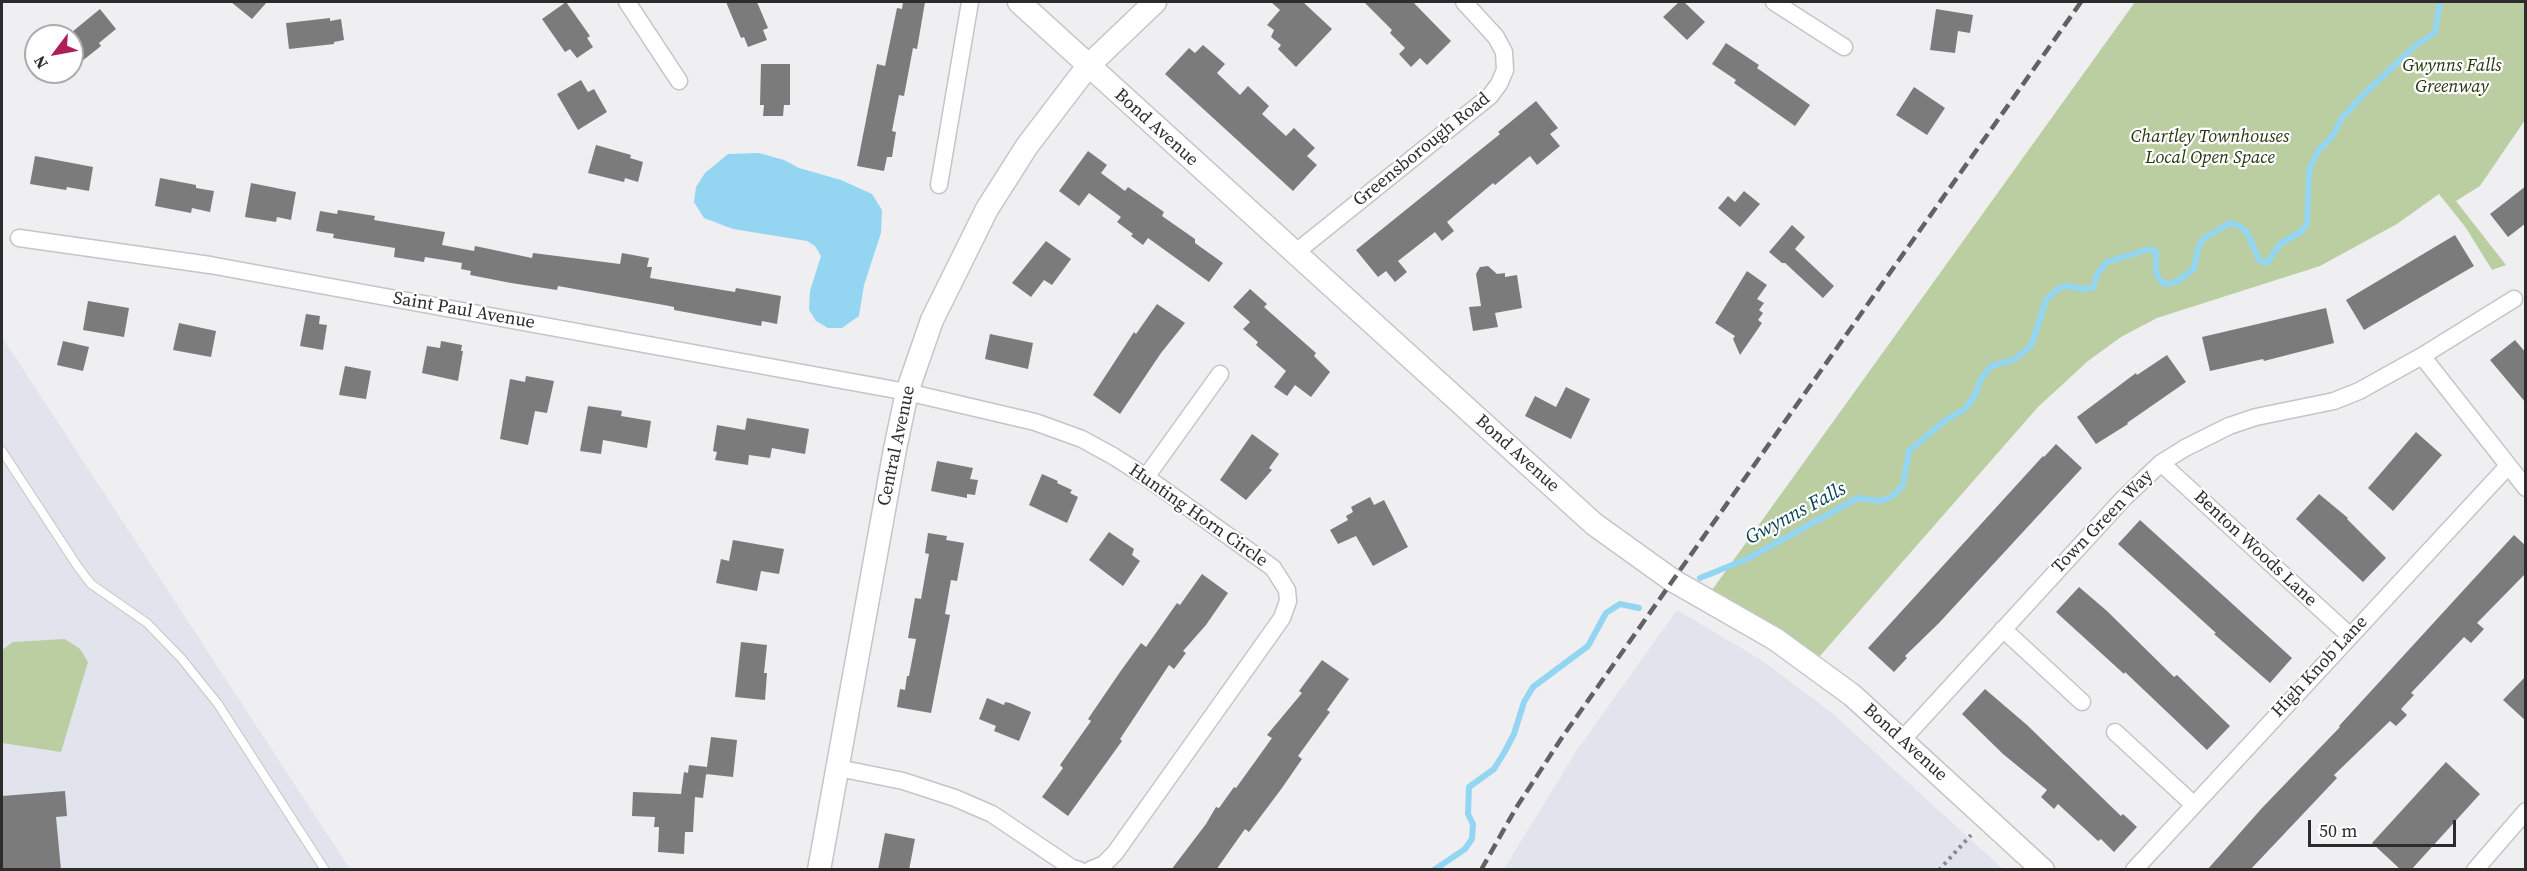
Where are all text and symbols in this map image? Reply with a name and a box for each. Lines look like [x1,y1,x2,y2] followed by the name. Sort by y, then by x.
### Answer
[24,24,84,84] north arrow
[28,52,53,73] text: N
[2402,55,2502,98] park label: Gwynns Falls Greenway
[1110,85,1202,171] street label: Bond Avenue
[1349,88,1495,212] street label: Greensborough Road
[2131,126,2289,168] park label: Chartley Townhouses Local Open Space
[391,288,537,334] street label: Saint Paul Avenue
[874,384,920,508] street label: Central Avenue
[1471,411,1563,497] street label: Bond Avenue
[1124,460,1272,572] street label: Hunting Horn Circle
[2048,466,2158,578] street label: Town Green Way
[1742,478,1850,550] water label: Gwynns Falls
[2189,487,2321,611] street label: Benton Woods Lane
[2268,612,2372,722] street label: High Knob Lane
[1859,700,1951,786] street label: Bond Avenue
[2311,808,2460,846] scale bar
[2319,818,2357,843] text: 50 m

